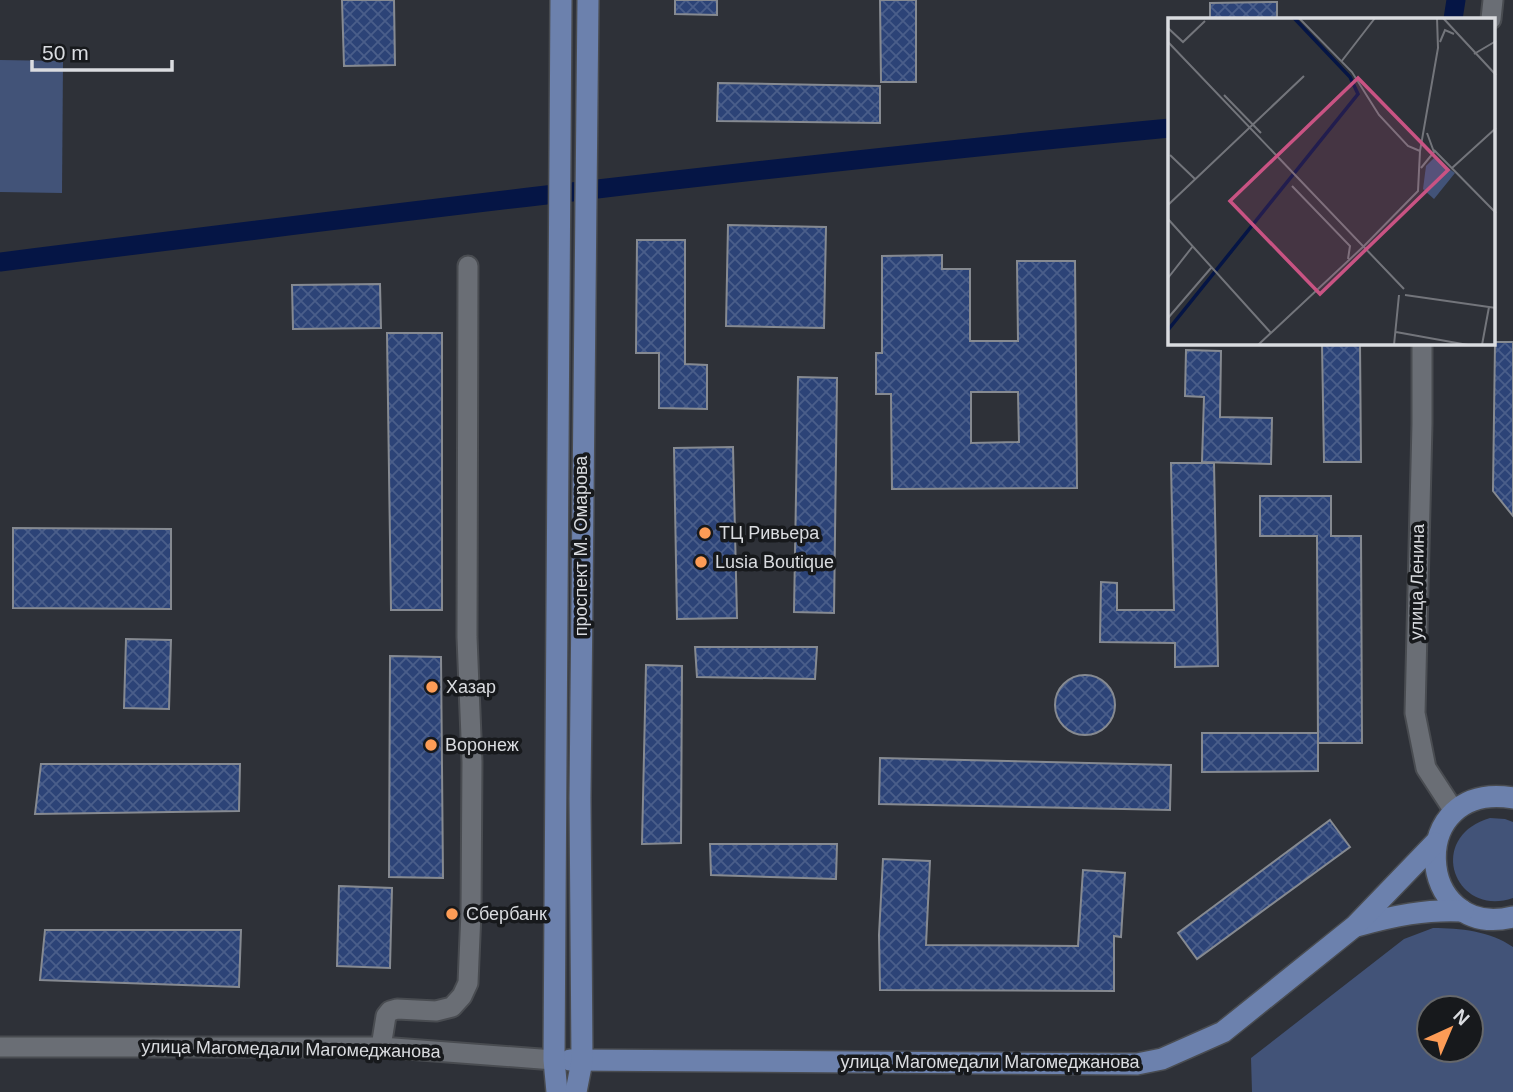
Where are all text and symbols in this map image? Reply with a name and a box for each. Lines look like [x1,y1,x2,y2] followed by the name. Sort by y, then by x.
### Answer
[1168,18,1496,345] inset map
[32,28,172,72] scale bar
[42,41,89,64] text: 50 m
[571,455,591,636] street label: проспект М. Омарова
[719,523,820,543] place label: ТЦ Ривьера
[1406,523,1428,640] street label: улица Ленина
[697,525,713,541] marker: ТЦ Ривьера
[715,552,834,572] place label: Lusia Boutique
[693,554,709,570] marker: Lusia Boutique
[446,677,496,697] place label: Хазар
[424,679,440,695] marker: Хазар
[445,735,519,755] place label: Воронеж
[423,737,439,753] marker: Воронеж
[466,904,547,924] place label: Сбербанк
[444,906,460,922] marker: Сбербанк
[1415,994,1485,1064] north arrow
[1449,1005,1474,1029] text: N
[141,1036,442,1062] street label: улица Магомедали Магомеджановa
[840,1052,1141,1072] street label: улица Магомедали Магомеджанова

